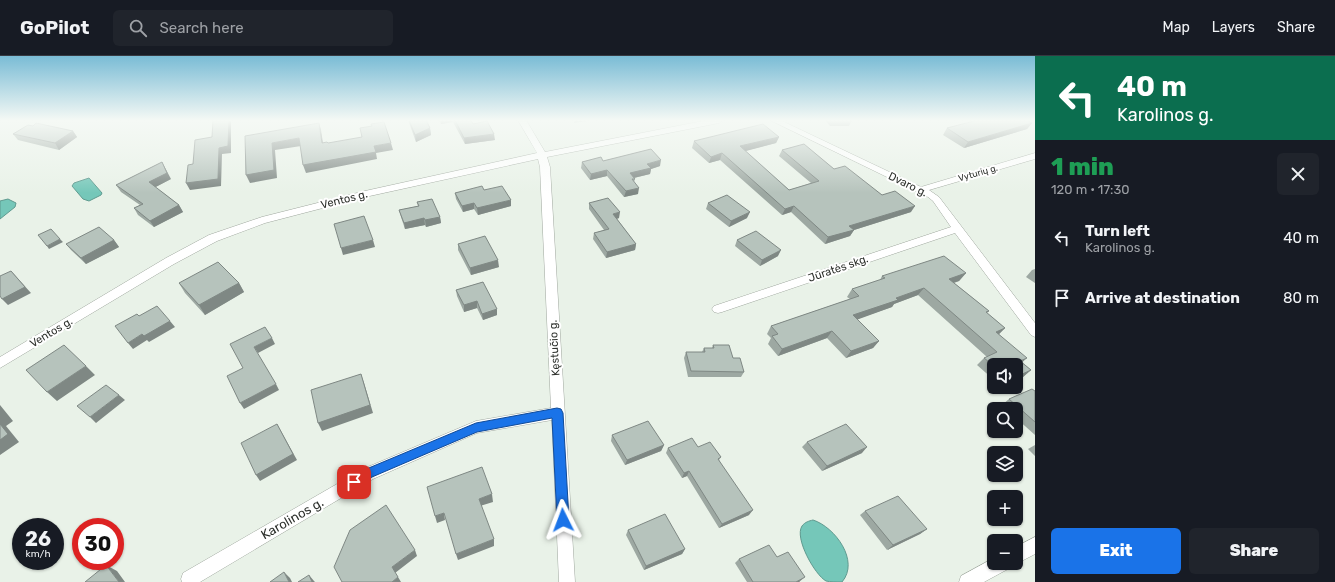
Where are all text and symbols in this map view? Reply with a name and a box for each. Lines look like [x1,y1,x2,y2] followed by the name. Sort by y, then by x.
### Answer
[113,10,393,46] search box
[20,16,89,39] text: GoPilot
[127,17,149,39] icon: search
[159,19,244,37] text: Search here
[1163,19,1190,36] text: Map
[1212,19,1255,36] text: Layers
[1277,19,1315,36] text: Share
[1117,70,1187,103] text: 40 m
[1051,72,1103,124] icon: left
[1117,104,1213,126] text: Karolinos g.
[1051,153,1114,181] text: 1 min
[1277,153,1319,195] button: close
[957,163,999,183] street label: Vyturių g.
[886,169,930,200] street label: Dvaro g.
[1051,182,1129,197] text: 120 m · 17:30
[319,187,369,212] street label: Ventos g.
[1085,222,1150,240] text: Turn left
[1051,227,1073,249] icon: left
[1283,229,1319,247] text: 40 m
[1085,240,1155,255] text: Karolinos g.
[806,252,870,285] street label: Jūratės skg.
[1051,287,1073,309] icon: arrive
[1085,289,1240,307] text: Arrive at destination
[1283,289,1319,307] text: 80 m
[27,314,75,350] street label: Ventos g.
[547,319,562,376] street label: Kęstučio g.
[987,358,1023,570] map controls
[987,358,1023,394] button: sound
[987,402,1023,438] button: search
[987,446,1023,482] button: layers
[337,465,371,499] pin
[343,471,365,493] icon: arrive
[987,490,1023,526] button: +
[258,495,327,543] street label: Karolinos g.
[542,499,584,541] position arrow
[72,518,124,570] speed limit sign: 30
[25,527,51,551] text: 26
[1051,528,1181,574] button: Exit
[1189,528,1319,574] button: Share
[987,534,1023,570] button: −
[26,548,50,560] text: km/h

